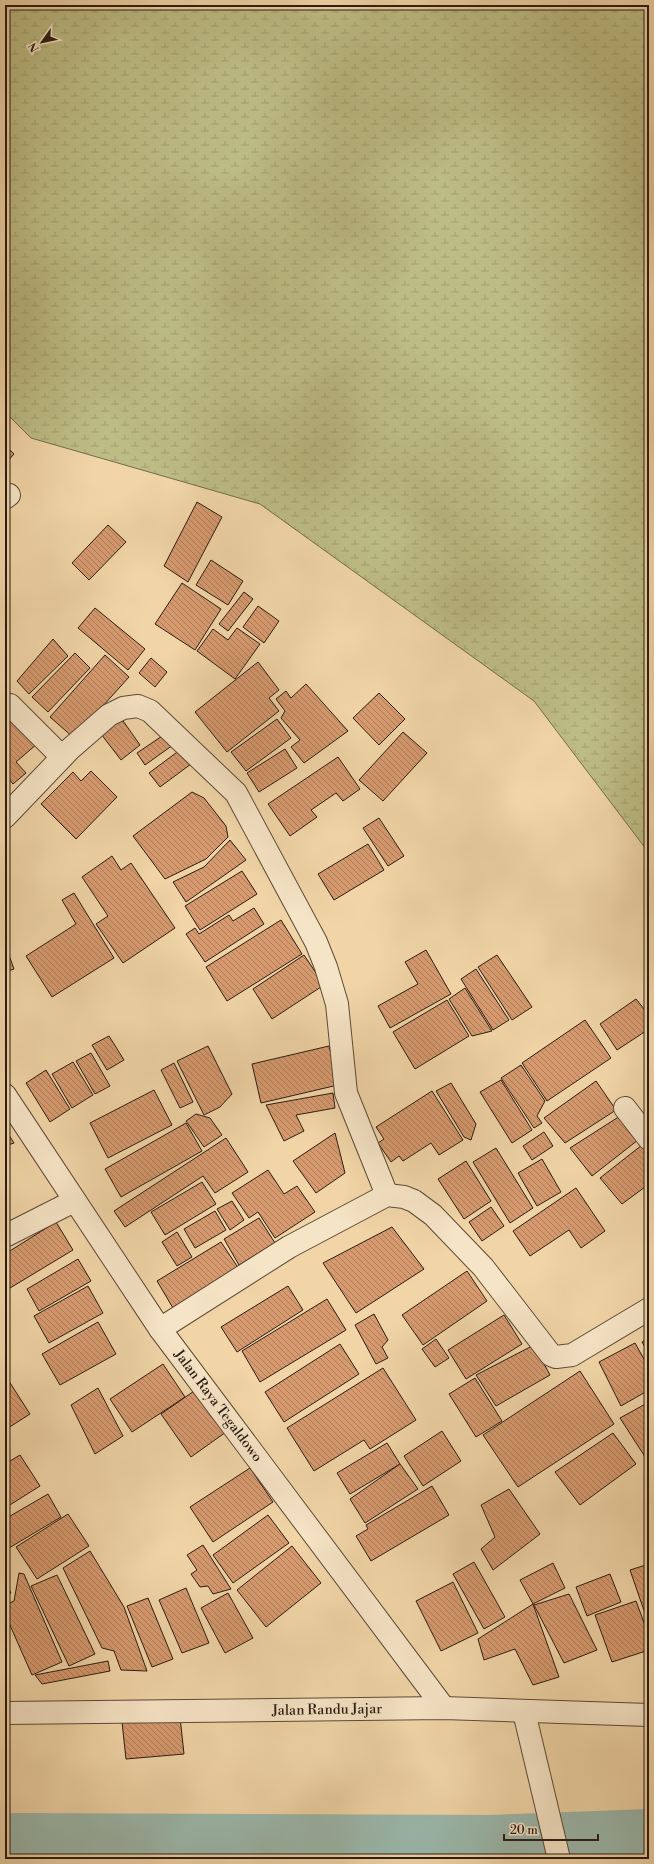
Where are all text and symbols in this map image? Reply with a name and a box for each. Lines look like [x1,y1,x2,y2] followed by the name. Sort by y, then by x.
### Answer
[22,22,62,62] north arrow
[26,39,43,54] text: N
[169,1345,266,1466] street label: Jalan Raya Tegaldowo
[271,1700,382,1720] street label: Jalan Randu Jajar
[504,1816,598,1842] scale bar
[510,1823,538,1838] text: 20 m

